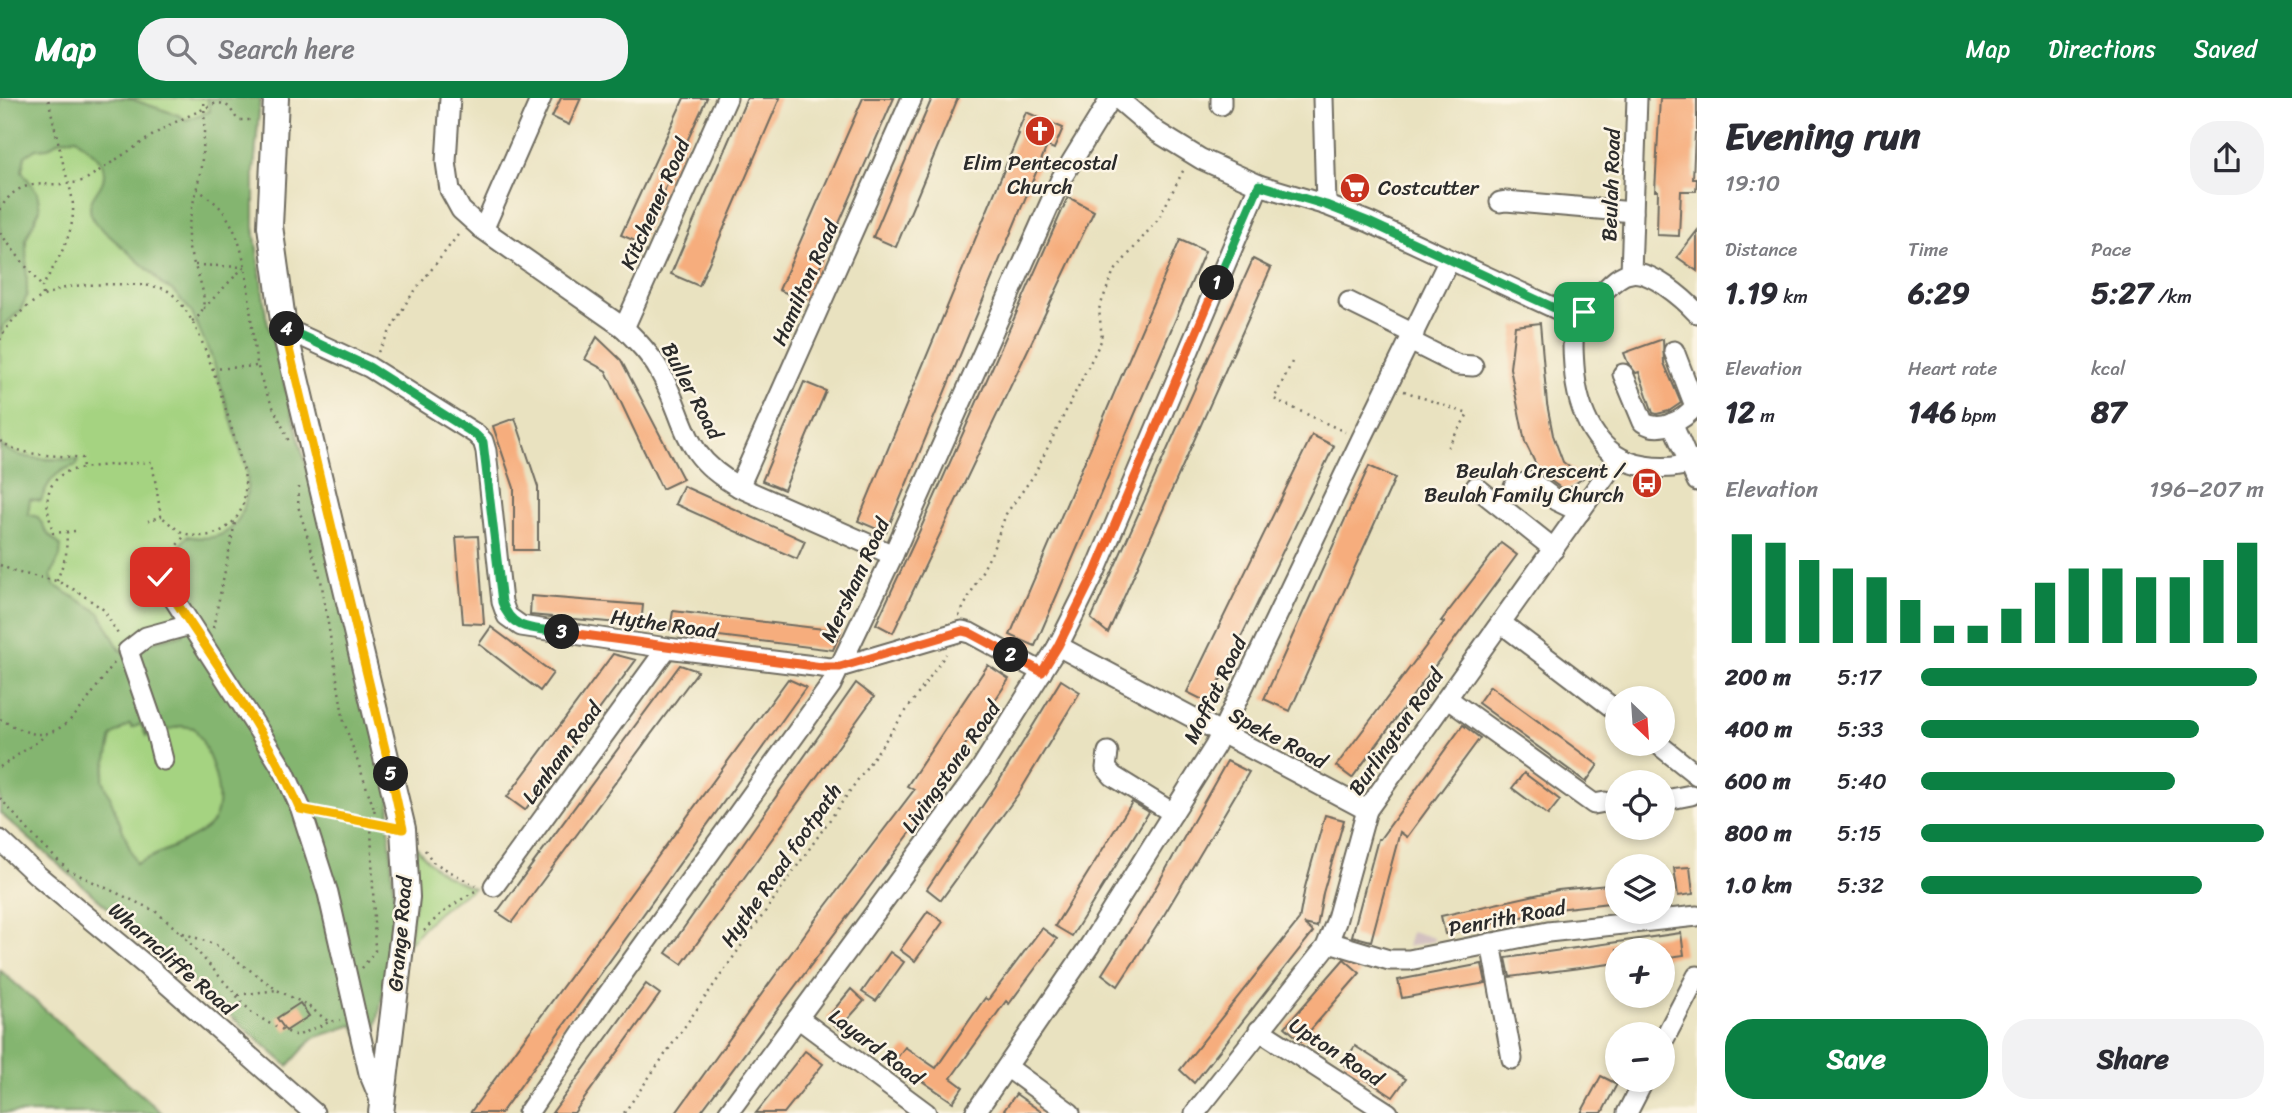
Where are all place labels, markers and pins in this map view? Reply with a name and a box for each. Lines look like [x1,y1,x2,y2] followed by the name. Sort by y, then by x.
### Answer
[1023,114,1057,148] church icon: Elim Pentecostal Church
[963,144,1118,206] place label: Elim Pentecostal Church
[1378,169,1480,207] place label: Costcutter
[1338,171,1372,205] supermarket icon: Costcutter
[1200,266,1234,300] pin: 1
[1554,282,1614,342] pin
[270,312,304,346] pin: 4
[1424,452,1627,514] place label: Beulah Crescent / Beulah Family Church
[1630,466,1664,500] bus stop icon: Beulah Crescent / Beulah Family Church
[130,547,190,607] pin
[544,614,580,650] pin: 3
[993,638,1028,672] pin: 2
[374,756,408,792] pin: 5

